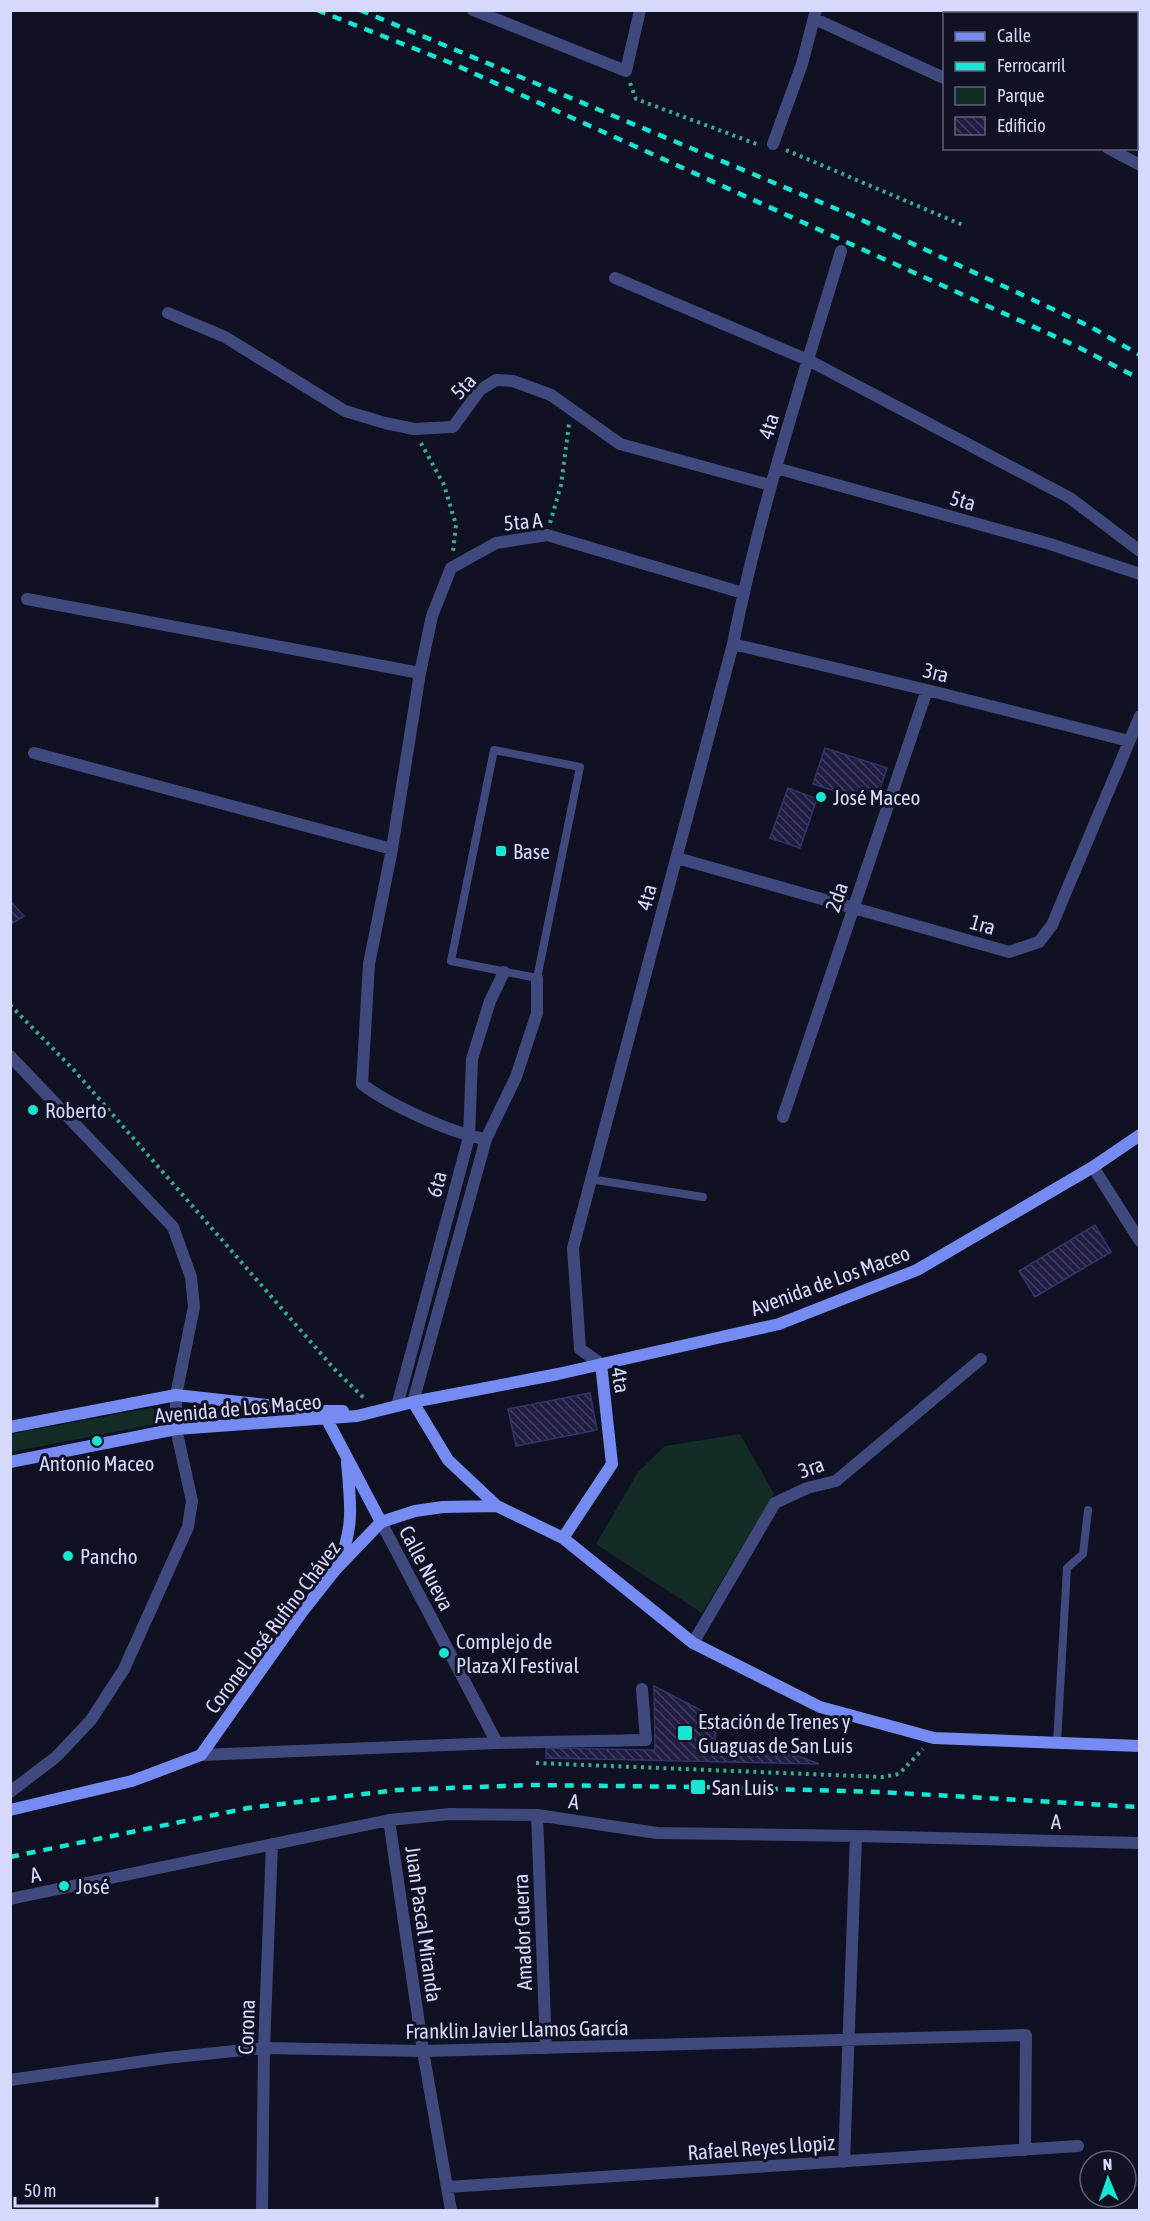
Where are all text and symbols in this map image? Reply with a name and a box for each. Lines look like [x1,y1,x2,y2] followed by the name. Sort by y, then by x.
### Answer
[943,12,1138,150] legend
[997,25,1031,46] text: Calle
[997,55,1066,76] text: Ferrocarril
[997,85,1045,106] text: Parque
[997,115,1046,136] text: Edificio
[445,368,481,404] street label: 5ta
[753,410,783,442] street label: 4ta
[947,485,979,515] street label: 5ta
[503,507,544,535] street label: 5ta A
[921,657,951,687] street label: 3ra
[833,785,920,809] place label: José Maceo
[814,790,828,804] marker: José Maceo
[513,839,550,863] place label: Base
[494,844,508,858] marker: Base
[820,879,852,915] street label: 2da
[631,881,661,913] street label: 4ta
[967,909,999,939] street label: 1ra
[45,1098,107,1122] place label: Roberto
[26,1103,40,1117] marker: Roberto
[421,1168,451,1200] street label: 6ta
[747,1240,913,1320] street label: Avenida de Los Maceo
[607,1365,635,1395] street label: 4ta
[154,1389,322,1427] street label: Avenida de Los Maceo
[90,1434,104,1448] marker: Antonio Maceo
[40,1451,154,1475] place label: Antonio Maceo
[795,1452,827,1482] street label: 3ra
[395,1521,459,1615] street label: Calle Nueva
[199,1536,345,1718] street label: Coronel José Rufino Chávez
[80,1544,138,1568] place label: Pancho
[61,1549,75,1563] marker: Pancho
[456,1629,580,1677] place label: Complejo de Plaza XI Festival
[437,1646,451,1660] marker: Complejo de Plaza XI Festival
[698,1709,853,1757] place label: Estación de Trenes y Guaguas de San Luis
[676,1724,694,1742] marker: Estación de Trenes y Guaguas de San Luis
[712,1775,774,1799] place label: San Luis
[689,1778,707,1796] marker: San Luis
[567,1788,582,1814] street label: A
[1051,1809,1062,1833] street label: A
[401,1845,447,2003] street label: Juan Pascal Miranda
[27,1861,43,1887] street label: A
[508,1873,536,1991] street label: Amador Guerra
[76,1874,110,1898] place label: José
[57,1879,71,1893] marker: José
[233,1999,259,2055] street label: Corona
[405,2015,629,2043] street label: Franklin Javier Llamos García
[687,2130,836,2164] street label: Rafael Reyes Llopiz
[1078,2149,1138,2209] north arrow
[1102,2155,1113,2173] text: N
[15,2170,158,2208] scale bar
[24,2180,56,2201] text: 50 m

